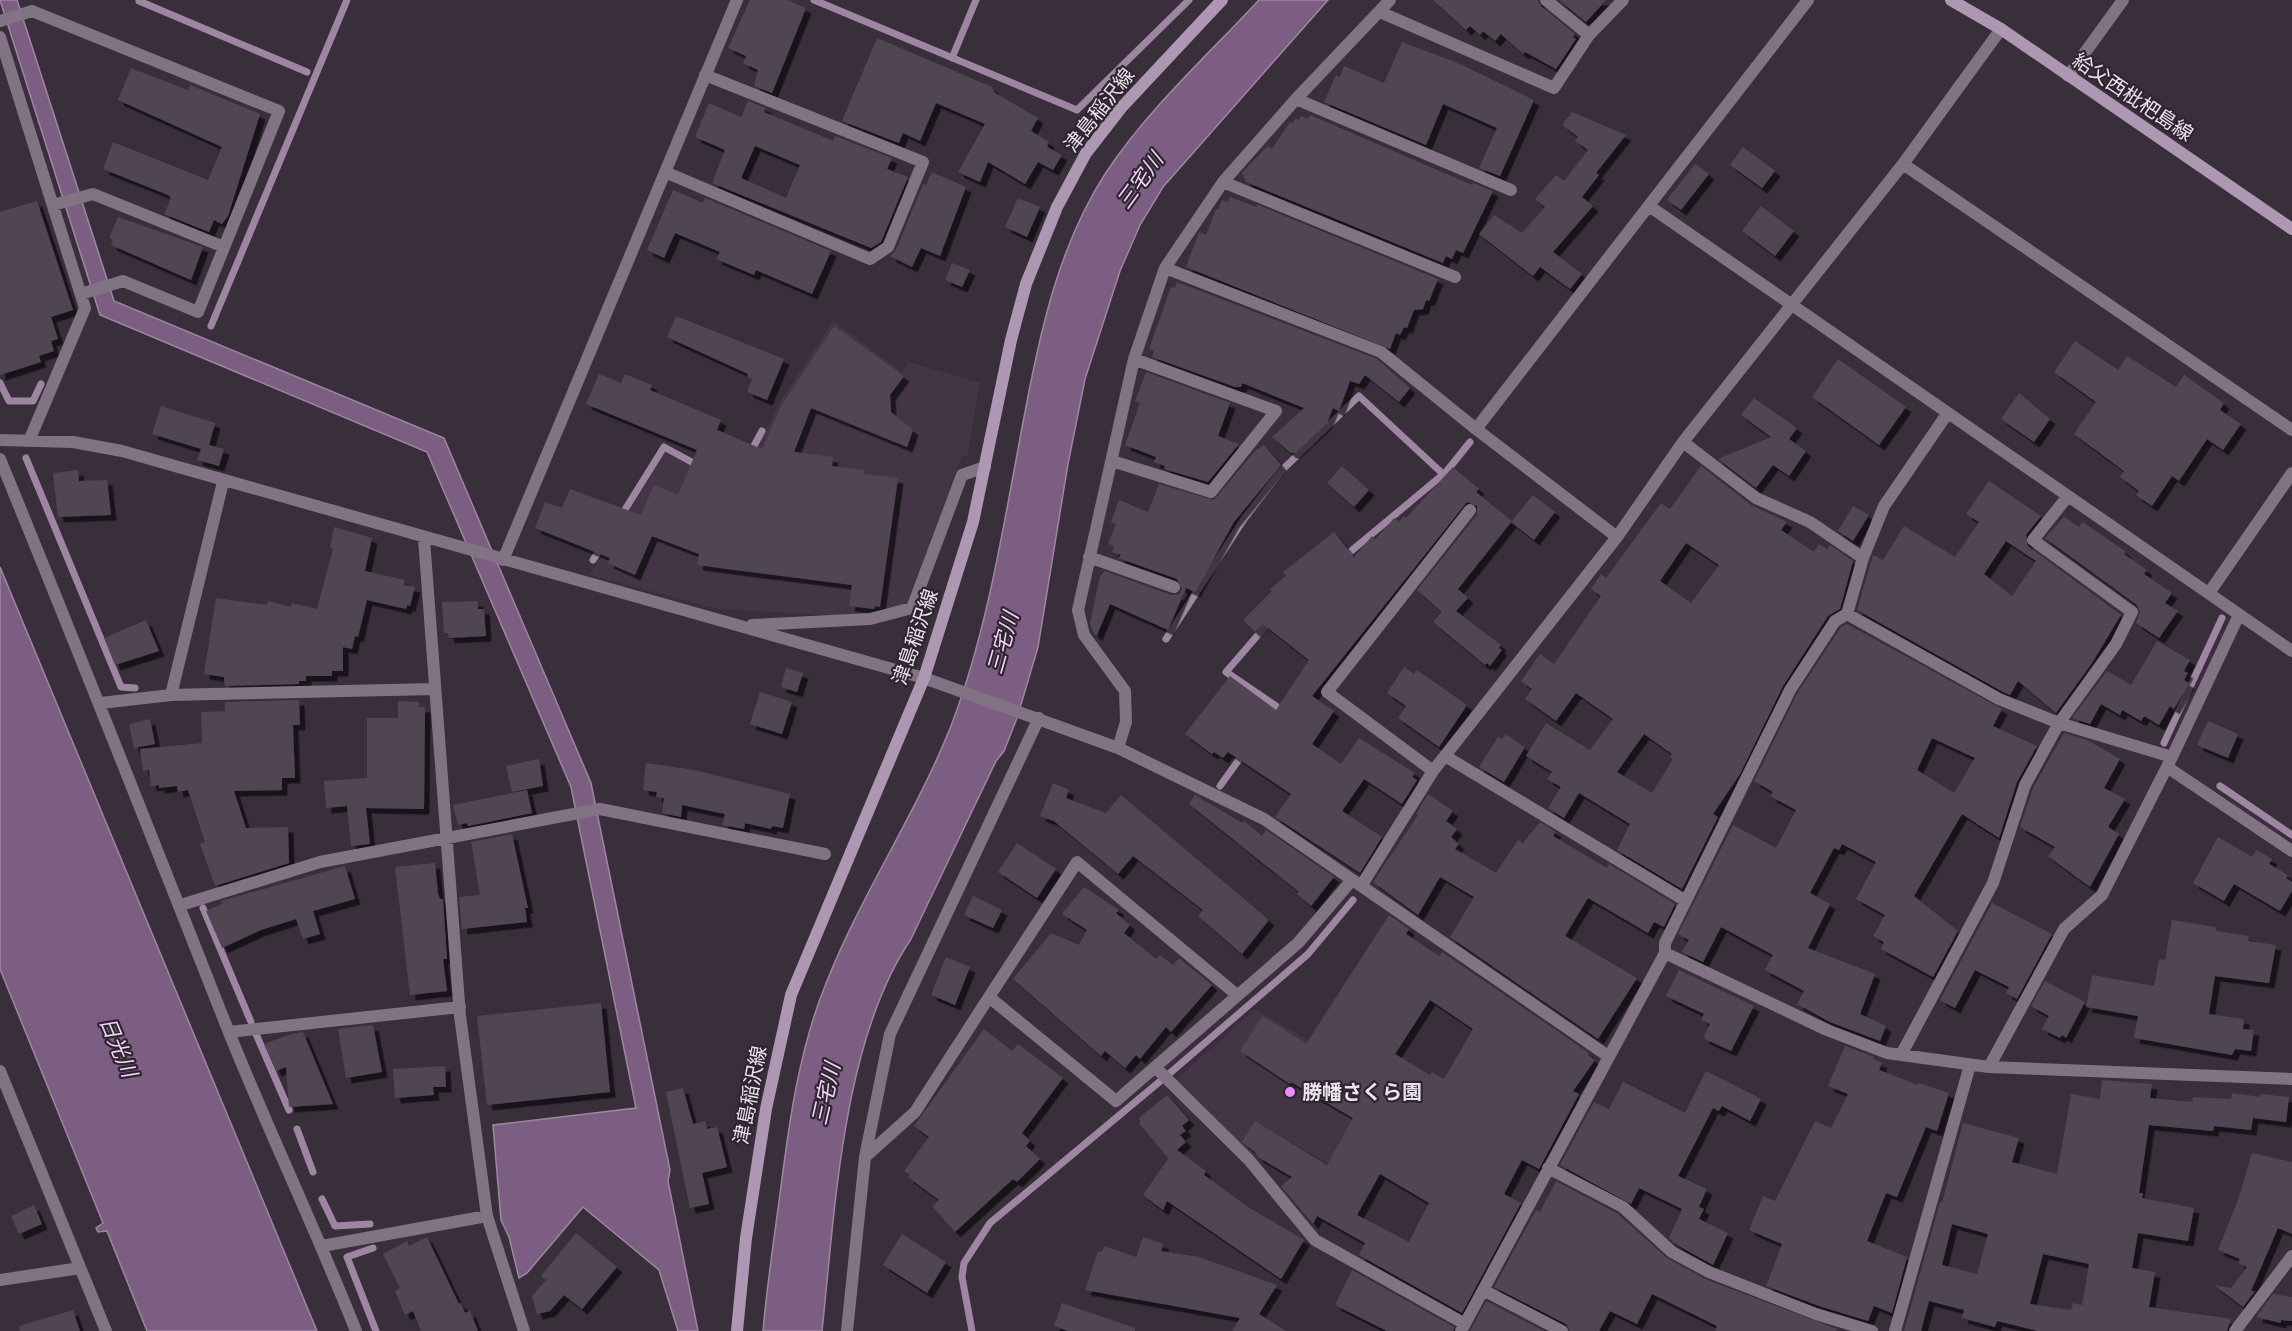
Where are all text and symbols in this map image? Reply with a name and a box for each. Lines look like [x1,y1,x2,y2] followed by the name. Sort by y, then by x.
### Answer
[2069,47,2198,145] street label: 給父西枇杷島線
[1058,63,1138,156] street label: 津島稲沢線
[1110,146,1169,213] water label: 三宅川
[886,585,942,688] street label: 津島稲沢線
[981,607,1023,676] water label: 三宅川
[96,1013,144,1082] water label: 日光川
[728,1043,770,1146] street label: 津島稲沢線
[805,1058,844,1127] water label: 三宅川
[1302,1079,1422,1103] place label: 勝幡さくら園
[1283,1085,1297,1099] marker: 勝幡さくら園

